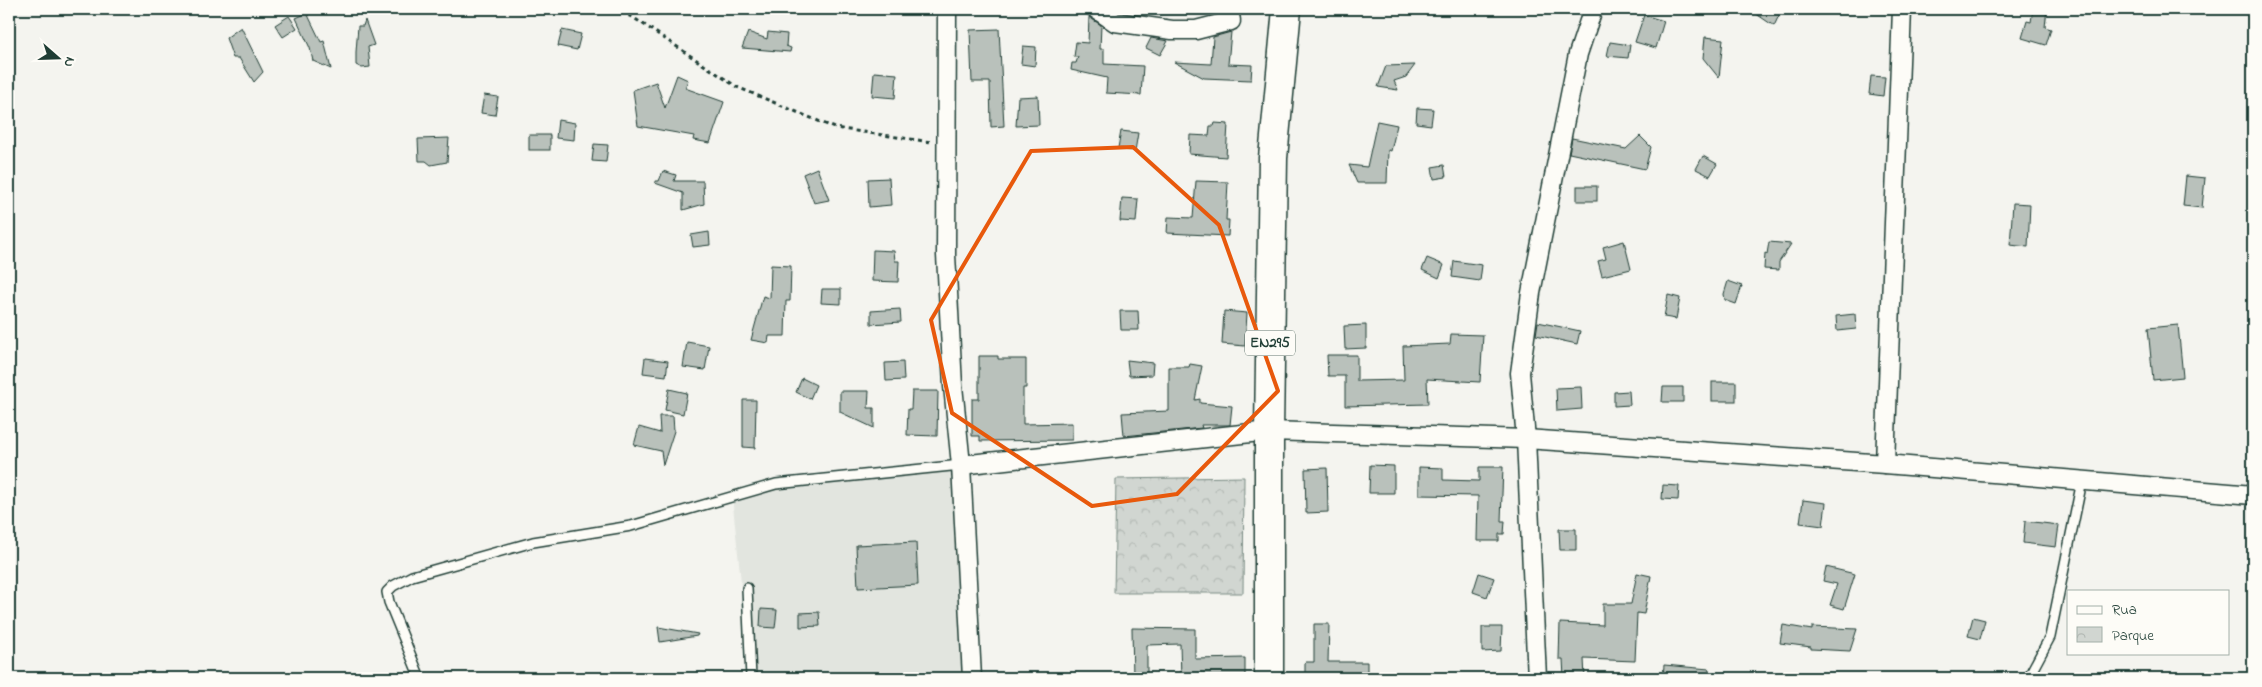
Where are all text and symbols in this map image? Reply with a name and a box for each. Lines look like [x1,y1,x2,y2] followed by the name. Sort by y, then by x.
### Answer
[32,32,82,82] north arrow
[57,54,80,70] text: N
[1245,330,1295,356] road number: EN295
[2067,590,2230,654] legend
[2112,599,2137,621] text: Rua
[2112,625,2154,647] text: Parque

